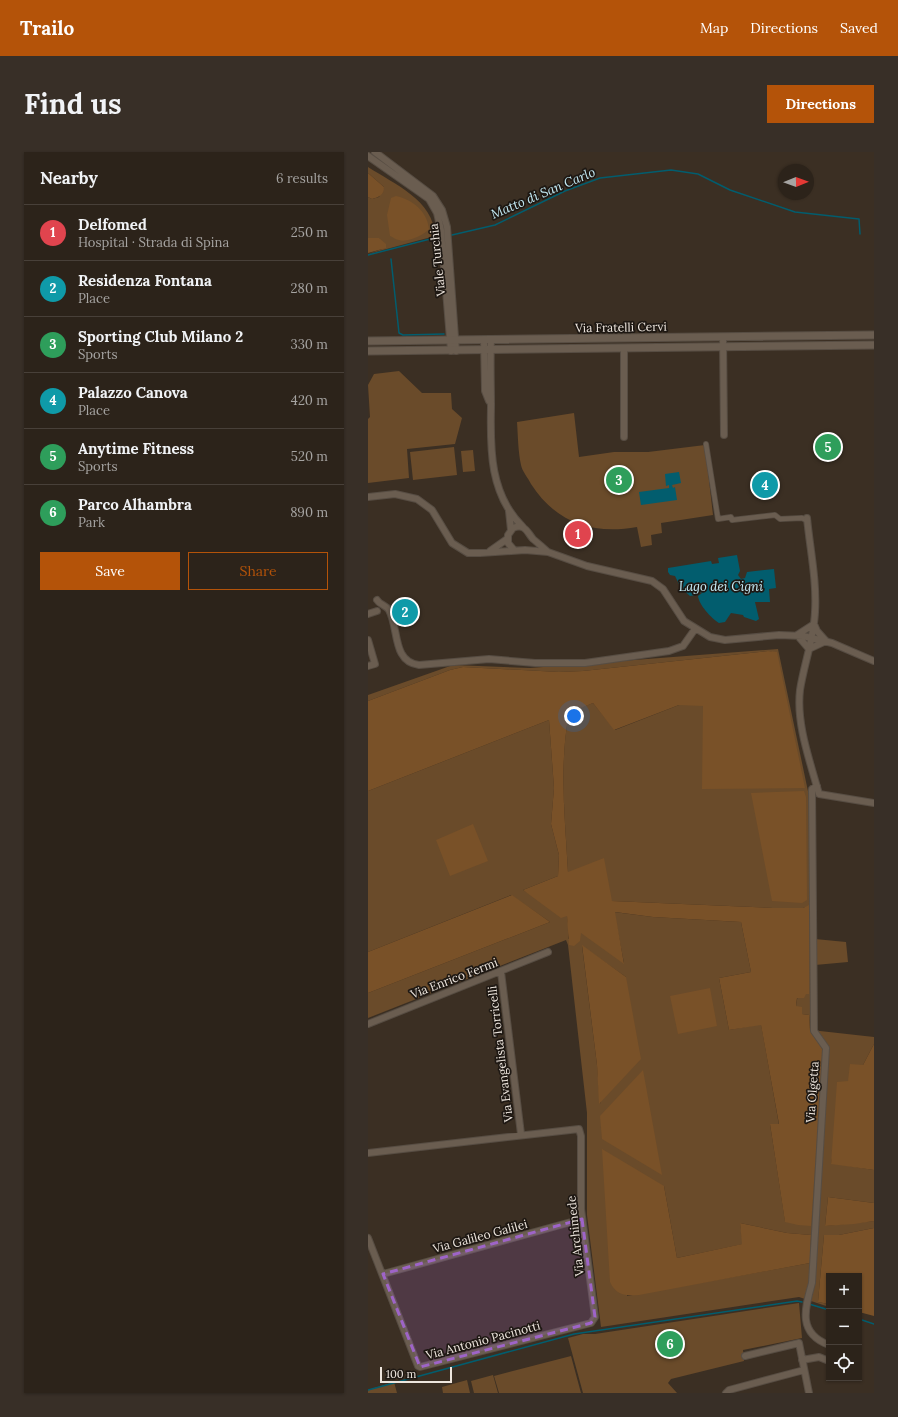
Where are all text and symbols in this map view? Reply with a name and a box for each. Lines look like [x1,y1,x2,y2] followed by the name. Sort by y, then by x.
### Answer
[20,16,74,40] text: Trailo
[700,19,728,37] text: Map
[750,19,818,37] text: Directions
[840,19,878,37] text: Saved
[767,85,874,123] button: Directions
[24,86,122,122] text: Find us
[488,163,598,223] water label: Matto di San Carlo
[778,164,814,200] north arrow
[40,167,98,189] text: Nearby
[276,170,328,187] text: 6 results
[78,215,147,234] text: Delfomed
[426,223,448,298] street label: Viale Turchia
[50,224,56,241] text: 1
[291,224,328,241] text: 250 m
[78,234,229,251] text: Hospital · Strada di Spina
[78,271,212,290] text: Residenza Fontana
[50,280,56,297] text: 2
[291,280,328,297] text: 280 m
[78,290,110,307] text: Place
[574,319,667,335] street label: Via Fratelli Cervi
[78,327,243,346] text: Sporting Club Milano 2
[49,336,57,353] text: 3
[290,336,328,353] text: 330 m
[78,346,117,363] text: Sports
[78,383,188,402] text: Palazzo Canova
[49,392,57,409] text: 4
[291,392,328,409] text: 420 m
[78,402,110,419] text: Place
[815,432,841,462] pin: 5
[78,439,194,458] text: Anytime Fitness
[49,448,57,465] text: 5
[291,448,328,465] text: 520 m
[78,458,117,475] text: Sports
[606,465,632,495] pin: 3
[752,470,778,500] pin: 4
[78,495,192,514] text: Parco Alhambra
[49,504,57,521] text: 6
[290,504,328,521] text: 890 m
[78,514,105,531] text: Park
[565,519,591,549] pin: 1
[40,552,180,590] button: Save
[188,552,328,590] button: Share
[679,578,764,595] water label: Lago dei Cigni
[392,597,418,627] pin: 2
[564,706,584,726] your location
[407,954,500,1002] street label: Via Enrico Fermi
[484,985,516,1124] street label: Via Evangelista Torricelli
[802,1061,822,1124] street label: Via Olgetta
[563,1195,587,1278] street label: Via Archimede
[430,1216,529,1256] street label: Via Galileo Galilei
[826,1273,862,1381] map controls
[826,1273,862,1309] button: +
[826,1309,862,1345] button: −
[423,1318,542,1363] street label: Via Antonio Pacinotti
[657,1329,683,1359] pin: 6
[826,1345,862,1381] button: locate
[380,1365,452,1384] scale bar
[386,1367,416,1381] text: 100 m

